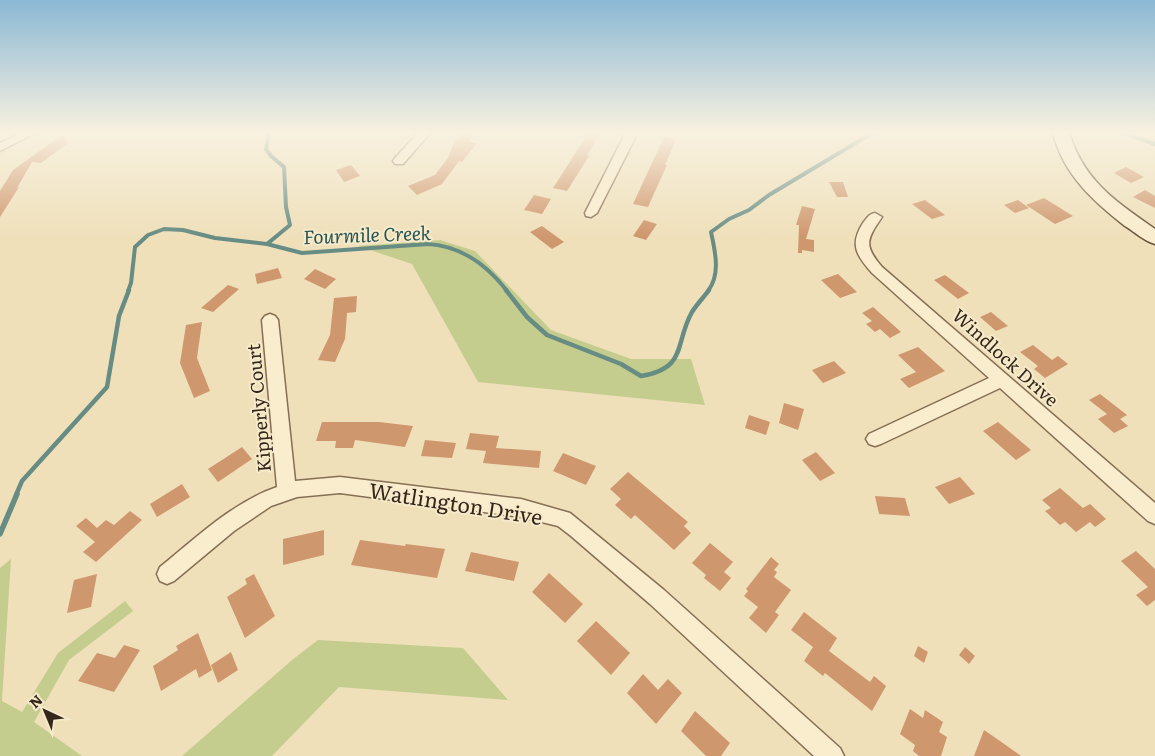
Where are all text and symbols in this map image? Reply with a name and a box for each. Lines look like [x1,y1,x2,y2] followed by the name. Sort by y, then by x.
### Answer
[303,218,432,250] water label: Fourmile Creek
[947,302,1065,412] street label: Windlock Drive
[239,342,277,473] street label: Kipperly Court
[367,473,545,531] street label: Watlington Drive
[20,686,70,736] north arrow
[24,689,47,712] text: N

